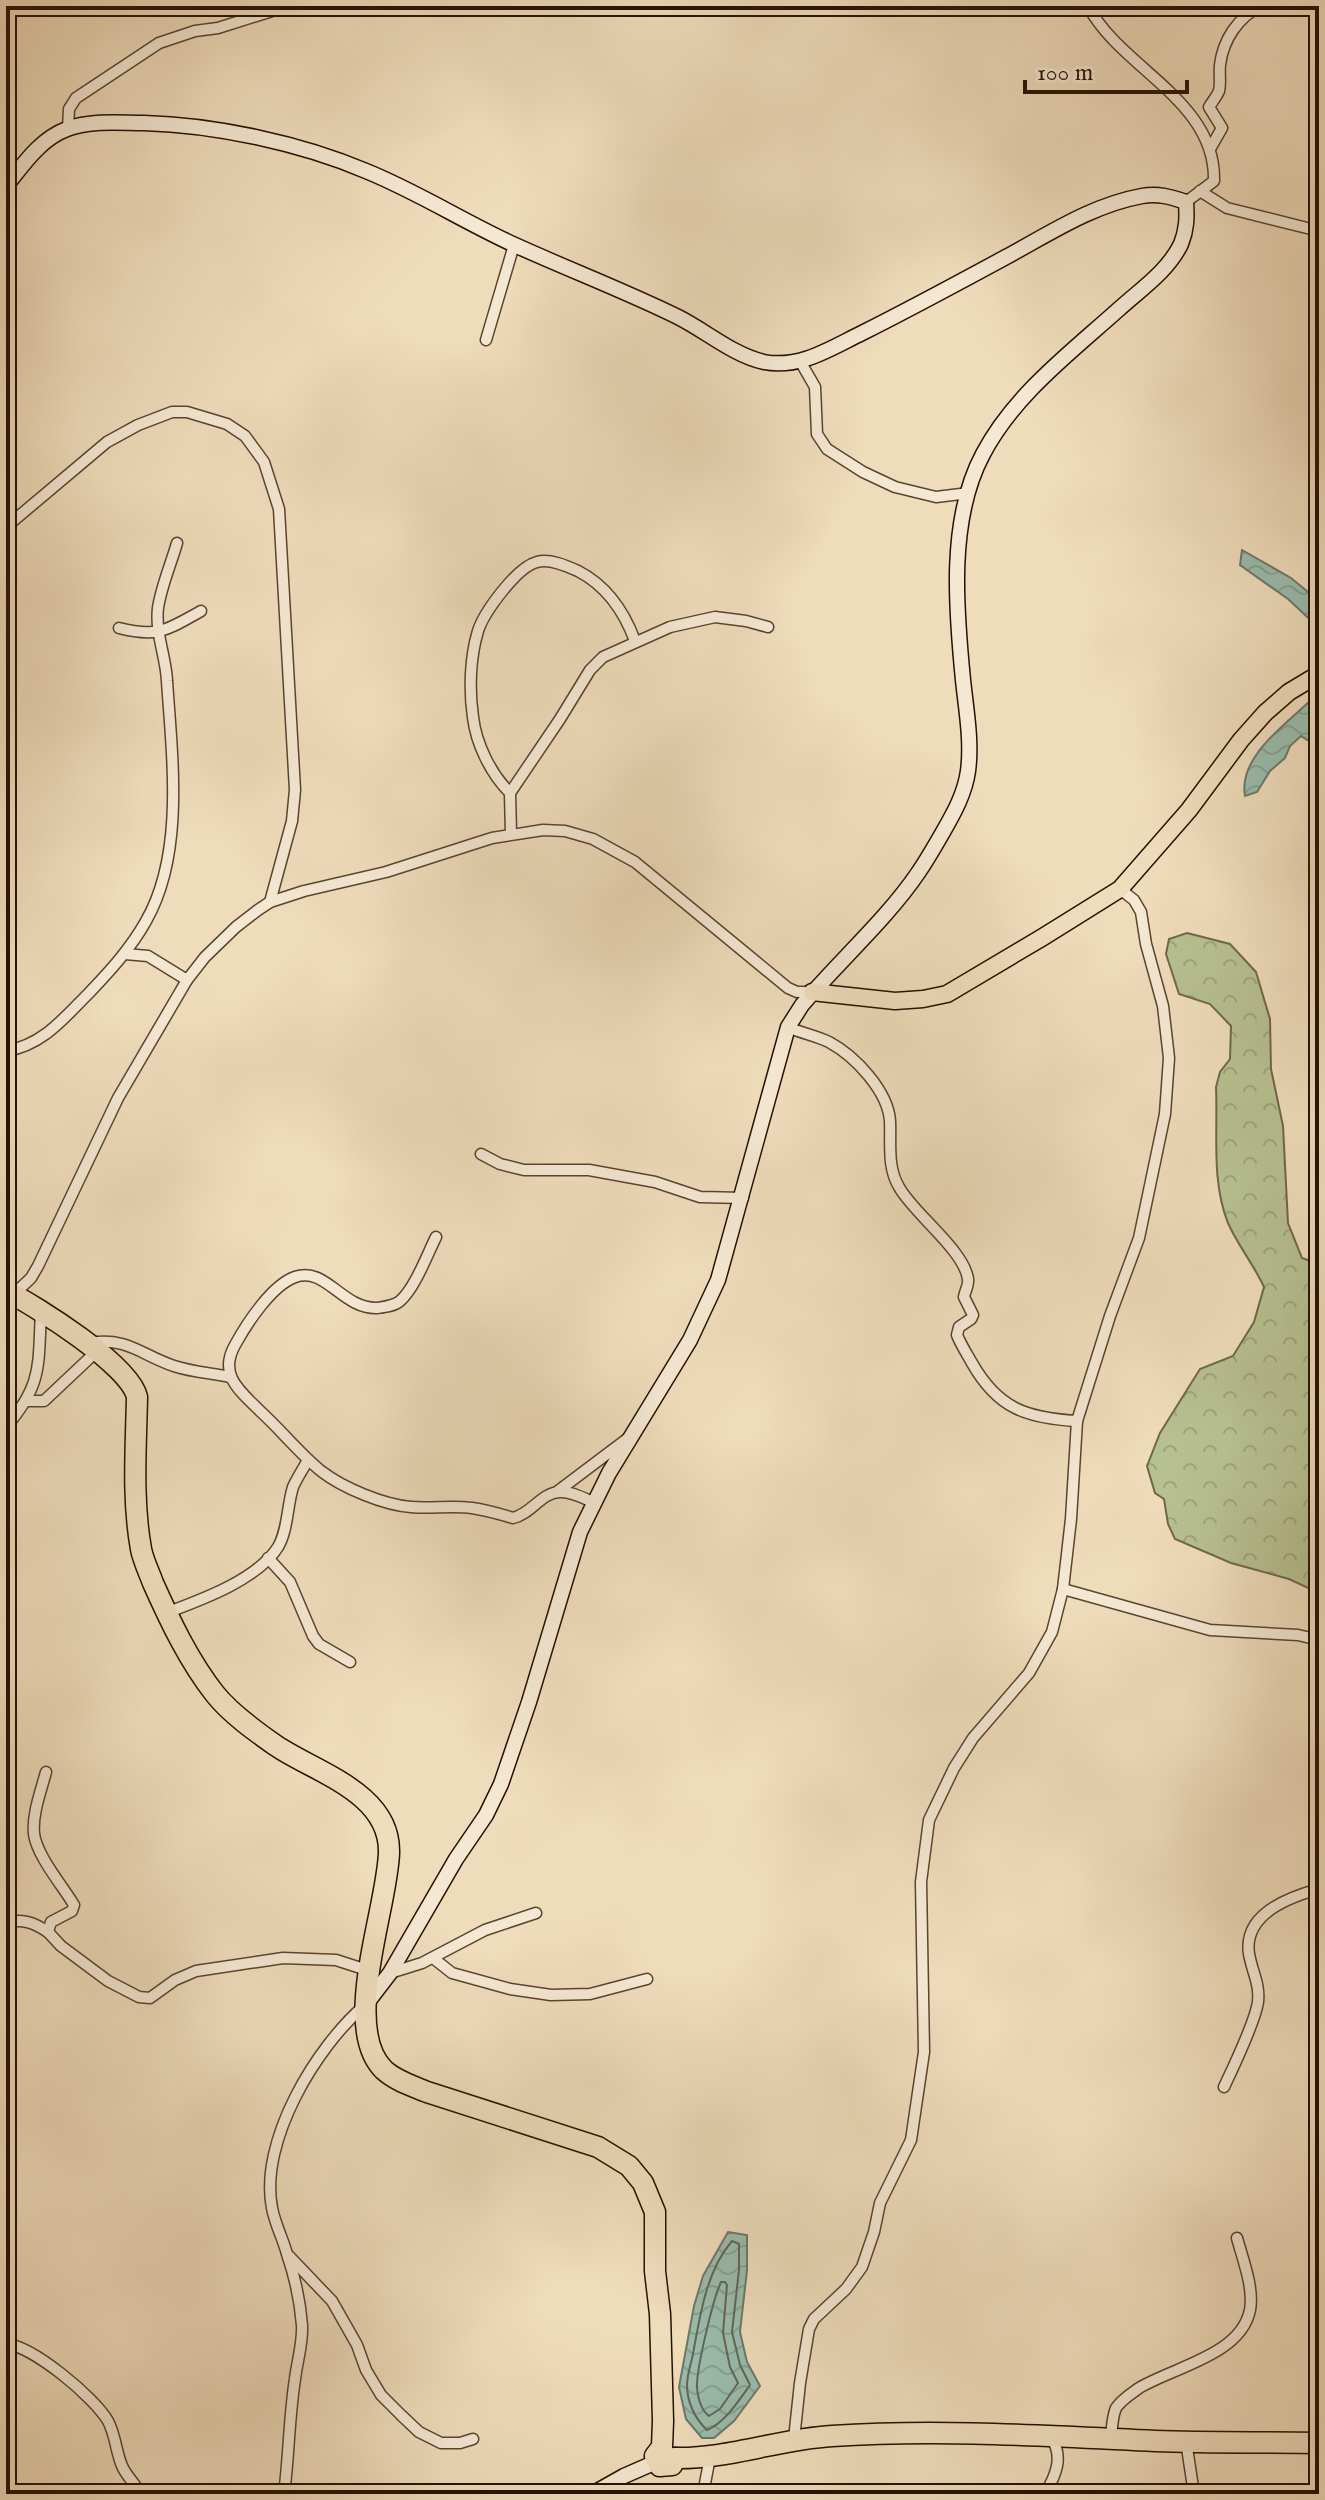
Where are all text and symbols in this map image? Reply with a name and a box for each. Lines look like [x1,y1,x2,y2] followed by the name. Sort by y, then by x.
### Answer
[1025,44,1187,94] scale bar
[1037,58,1093,89] text: 100 m

